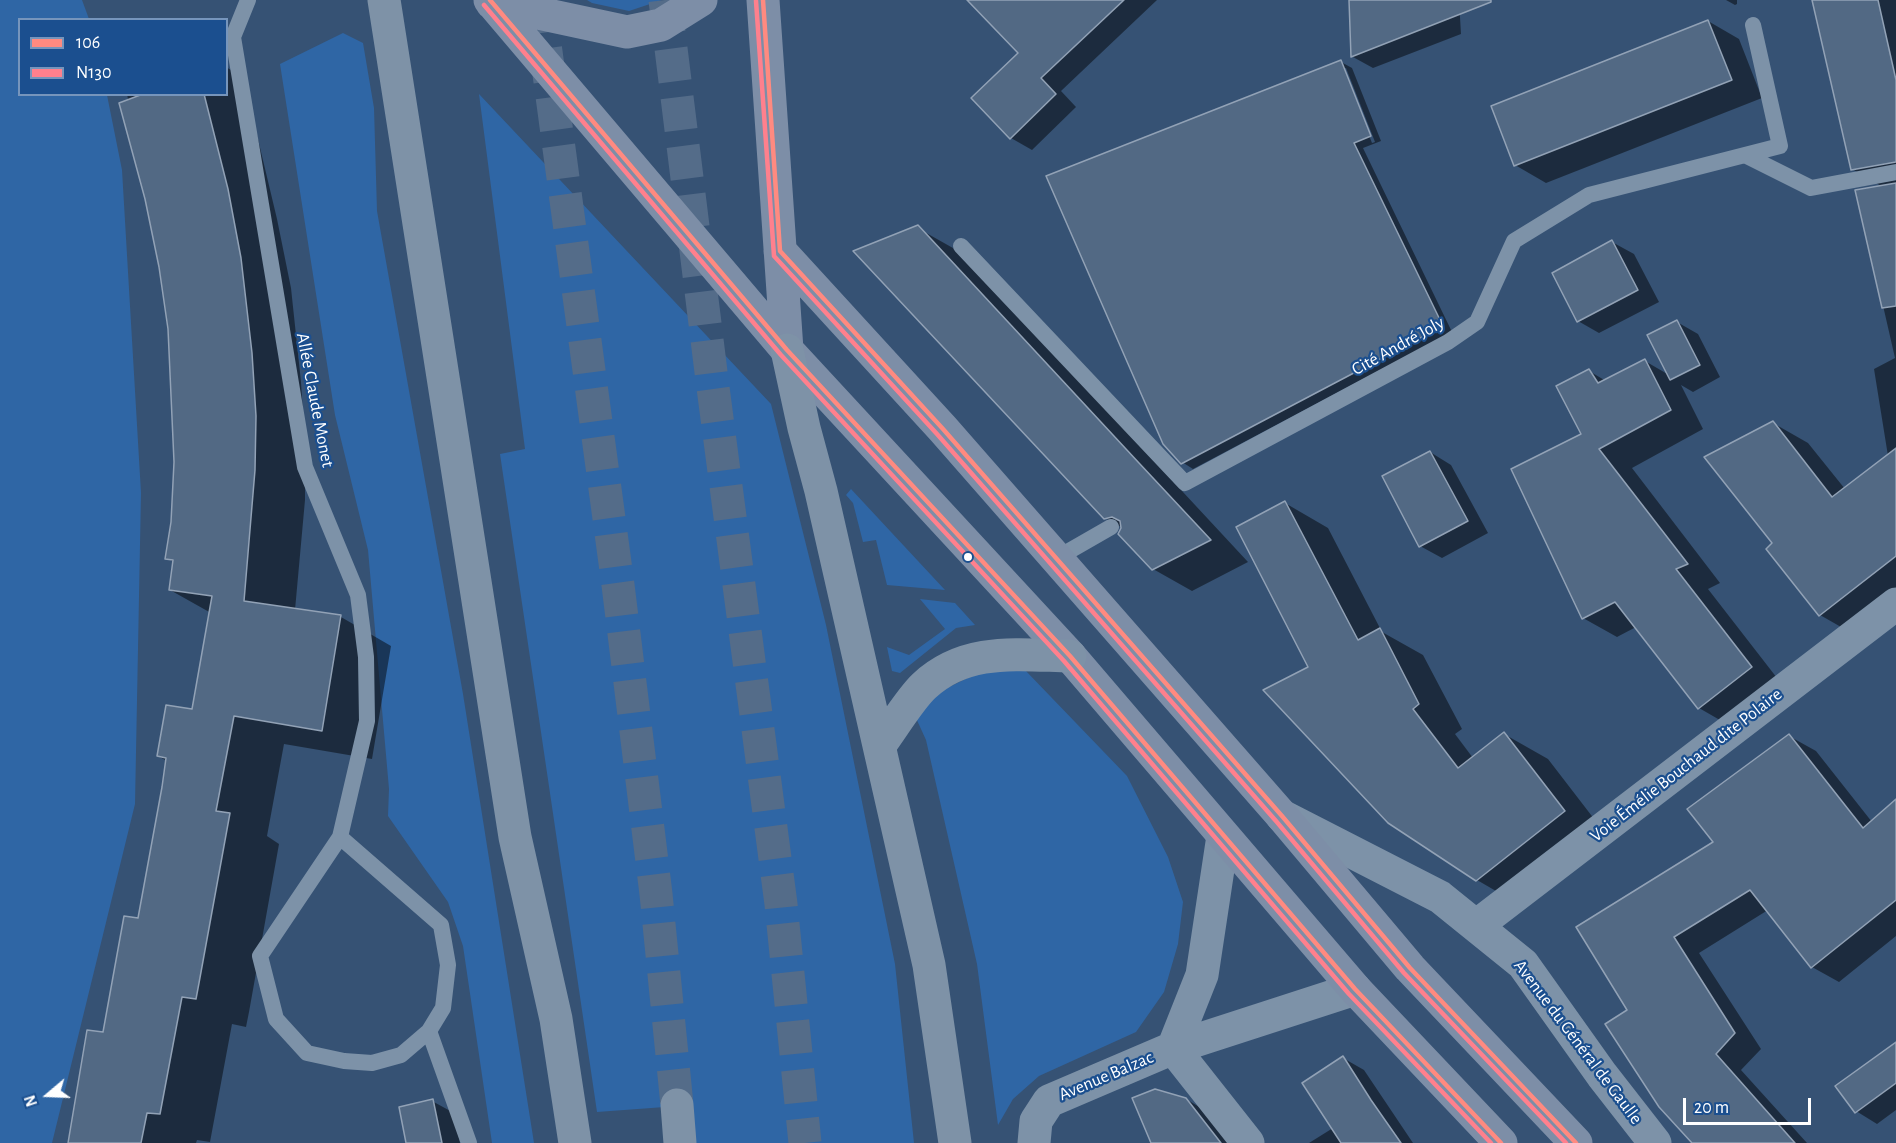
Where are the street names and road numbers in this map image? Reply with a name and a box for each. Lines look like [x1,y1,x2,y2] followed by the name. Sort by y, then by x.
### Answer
[1348,312,1448,380] street label: Cité André Joly
[291,331,339,469] street label: Allée Claude Monet
[1586,683,1786,847] street label: Voie Émélie Bouchaud dite Polaire
[1509,955,1647,1129] street label: Avenue du Général de Gaulle
[1056,1046,1156,1106] street label: Avenue Balzac

